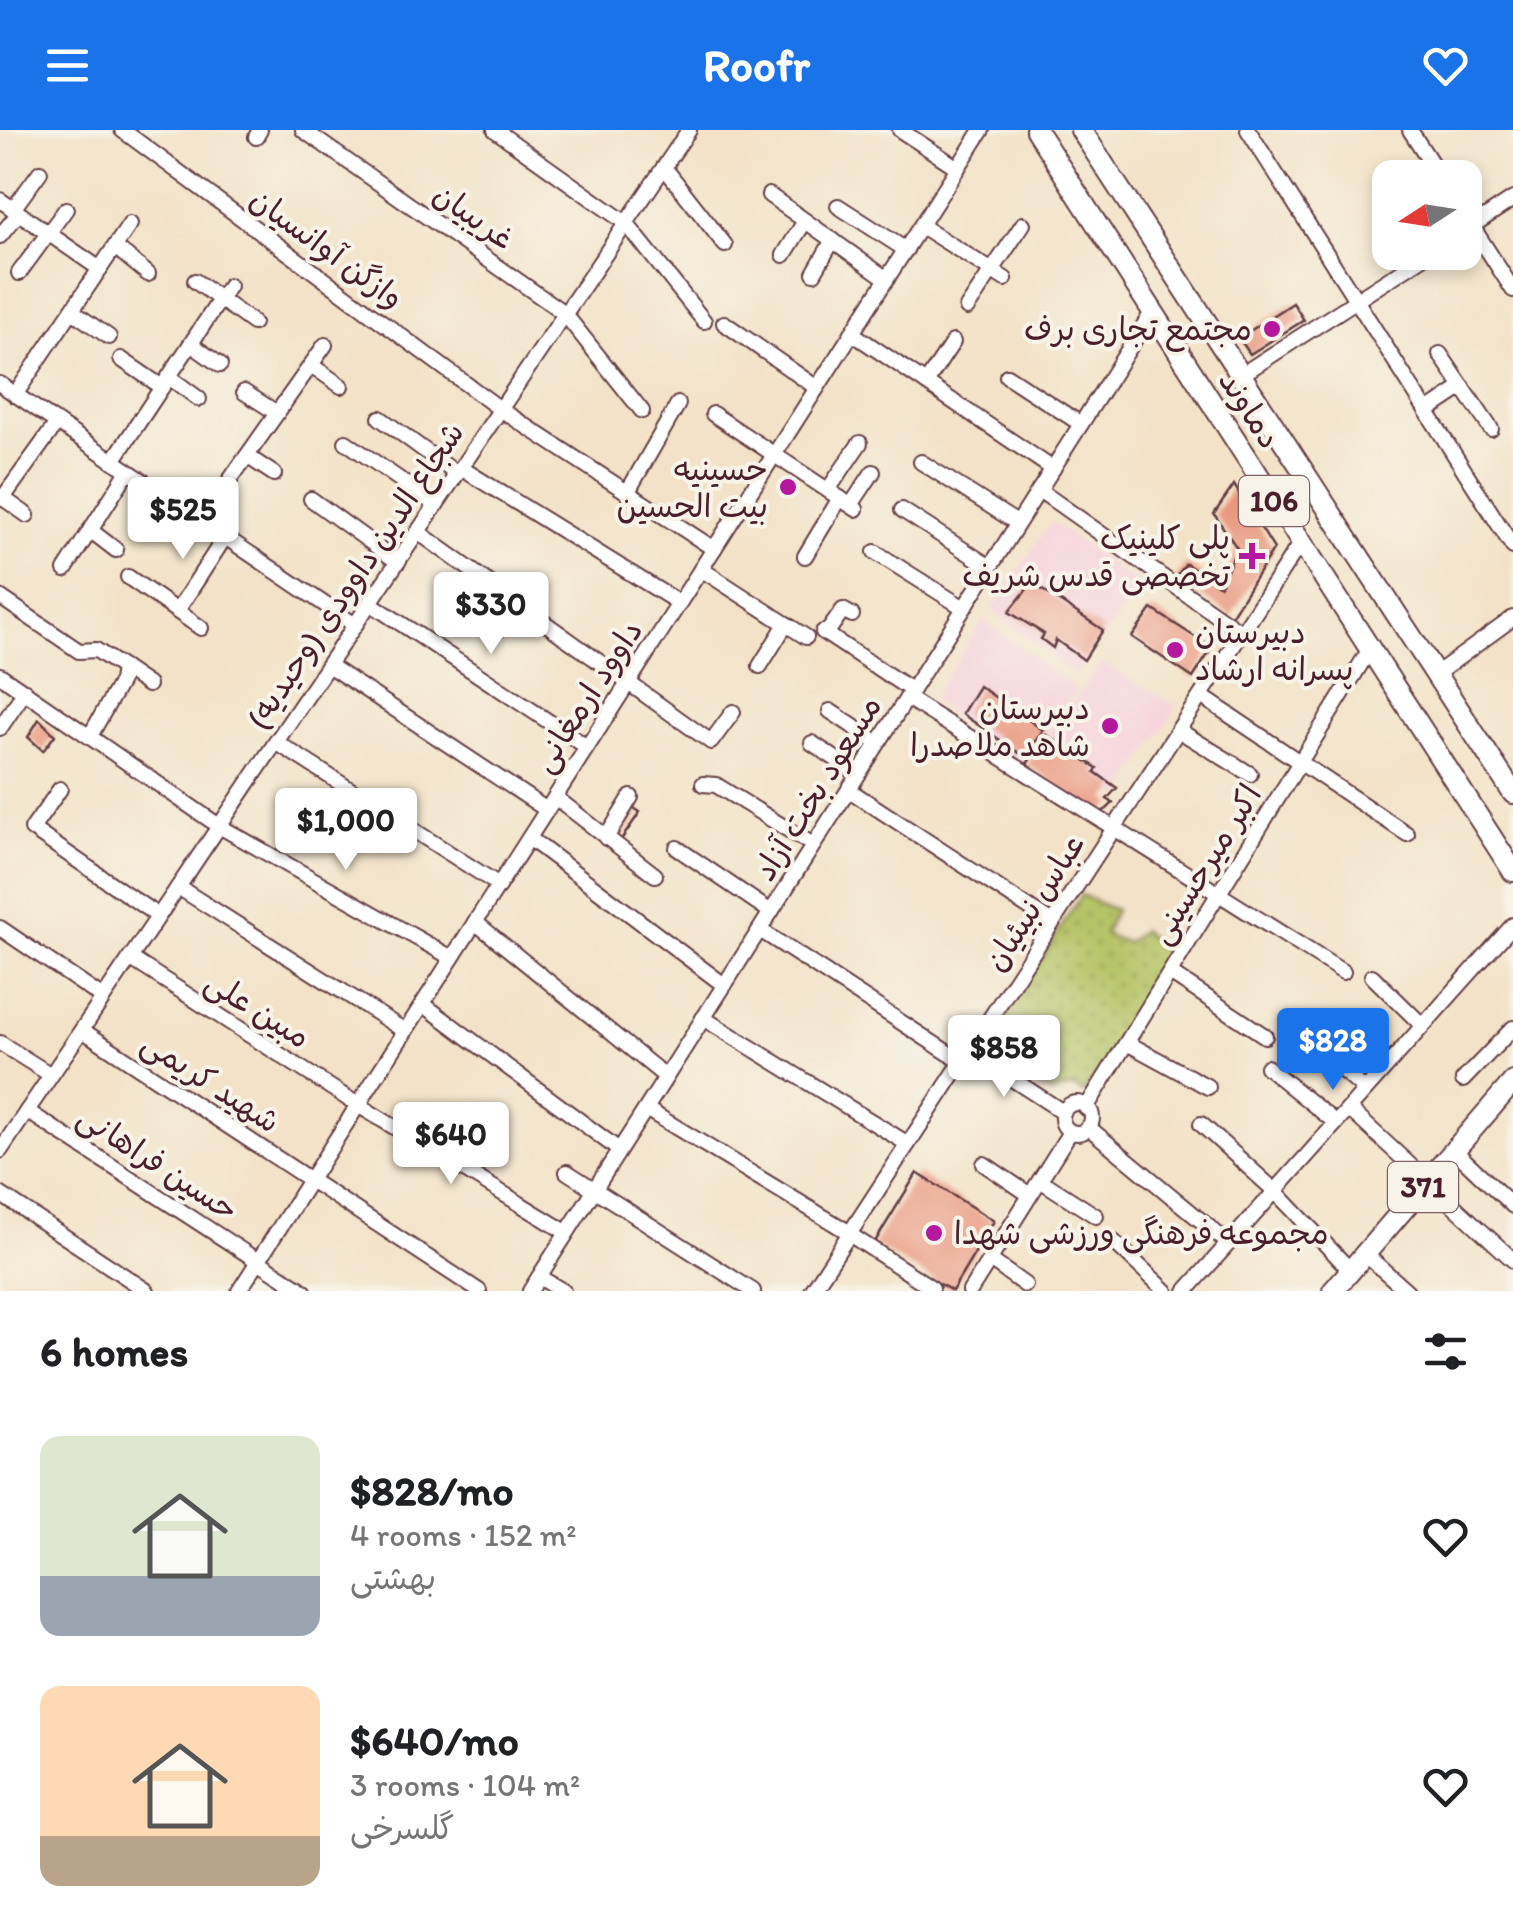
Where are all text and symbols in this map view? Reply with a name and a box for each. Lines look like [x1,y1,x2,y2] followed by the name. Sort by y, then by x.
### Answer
[40,38,95,93] icon: menu
[703,38,810,92] text: Roofr
[1418,38,1473,93] icon: heart
[1372,160,1482,270] north arrow
[1372,160,1482,270] map controls
[426,175,522,257] street label: غریبیان
[242,180,411,317] street label: وازگن آوانسیان
[1024,310,1252,352] place label: مجتمع تجاری برف
[1261,318,1283,340] marker: مجتمع تجاری برف
[1211,363,1289,455] street label: دماوند
[238,414,475,738] street label: شجاع الدین داوودی (وحیدیه)
[617,450,768,525] place label: حسینیه بیت الحسین
[777,476,799,498] marker: حسینیه بیت الحسین
[1239,476,1309,526] road number: 106
[124,477,242,562] pin: $525
[150,490,216,528] text: $525
[962,519,1231,596] place label: پلی کلینیک تخصصی قدس شریف
[1239,543,1265,569] marker: پلی کلینیک تخصصی قدس شریف
[432,572,550,657] pin: $330
[456,585,526,623] text: $330
[524,613,652,780] street label: داوود ارمغانی
[1195,613,1354,690] place label: دبیرستان پسرانه ارشاد
[1164,639,1186,661] marker: دبیرستان پسرانه ارشاد
[745,688,891,889] street label: مسعود بخت آزاد
[910,689,1090,764] place label: دبیرستان شاهد ملاصدرا
[1099,715,1121,737] marker: دبیرستان شاهد ملاصدرا
[1141,777,1271,952] street label: اکبر میرحسینی
[265,788,427,873] pin: $1,000
[297,801,395,839] text: $1,000
[976,826,1092,978] street label: عباس نبیئیان
[198,962,317,1058] street label: مبین علی
[1274,1008,1392,1093] pin: $828
[945,1015,1063,1100] pin: $858
[1299,1021,1367,1059] text: $828
[134,1023,287,1142] street label: شهید کریمی
[970,1028,1038,1066] text: $858
[70,1097,245,1231] street label: حسین فراهانی
[392,1102,510,1187] pin: $640
[415,1115,487,1153] text: $640
[1388,1162,1458,1212] road number: 371
[954,1214,1329,1254] place label: مجموعه فرهنگی ورزشی شهدا
[923,1222,945,1244] marker: مجموعه فرهنگی ورزشی شهدا
[1418,1324,1473,1379] icon: filters
[40,1326,188,1377] text: 6 homes
[350,1465,514,1516] text: $828/mo
[120,1476,240,1596] icon: home
[1418,1509,1473,1564] icon: heart
[350,1516,577,1554] text: 4 rooms · 152 m²
[350,1559,436,1597] text: بهشتی
[350,1715,519,1766] text: $640/mo
[120,1726,240,1846] icon: home
[1418,1759,1473,1814] icon: heart
[350,1766,580,1804] text: 3 rooms · 104 m²
[350,1809,454,1847] text: گلسرخی

